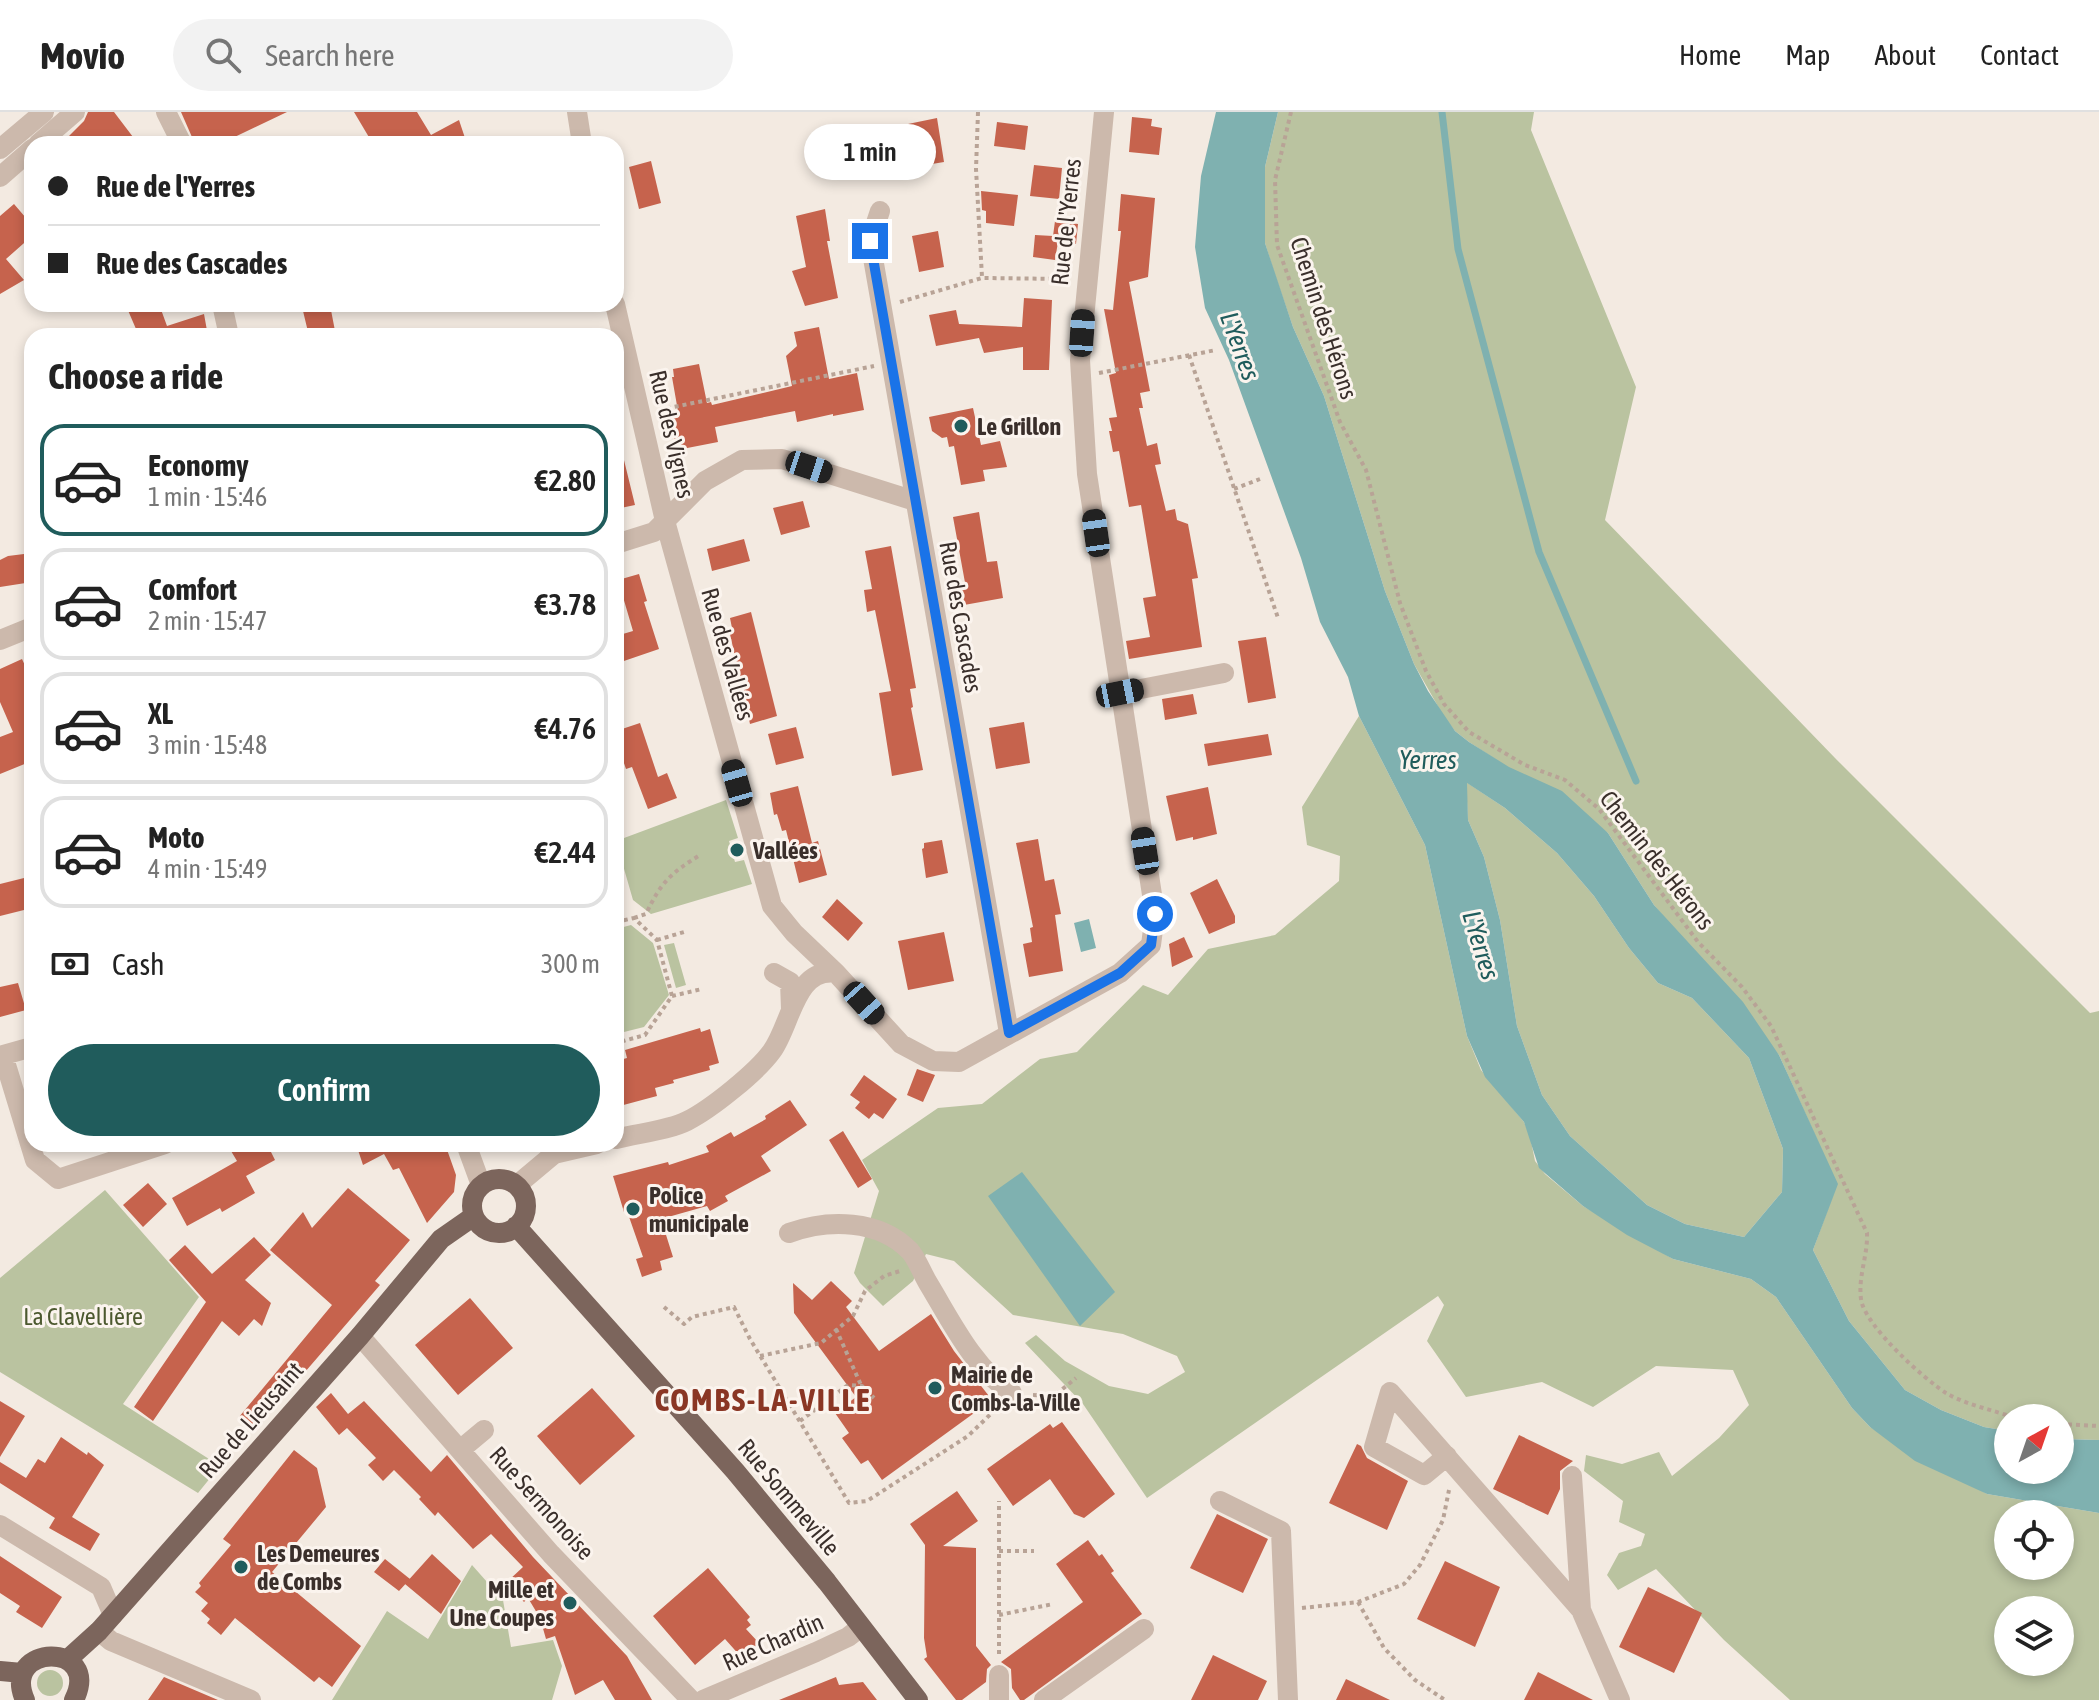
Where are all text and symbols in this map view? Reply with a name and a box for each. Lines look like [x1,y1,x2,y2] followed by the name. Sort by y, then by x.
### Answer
[173,19,733,91] search box
[201,33,245,77] icon: search
[40,34,125,77] text: Movio
[265,38,395,72] text: Search here
[1679,39,1741,71] text: Home
[1785,39,1830,71] text: Map
[1874,39,1936,71] text: About
[1980,39,2059,71] text: Contact
[804,125,936,181] callout: 1 min
[843,137,897,167] text: 1 min
[1046,157,1086,287] street label: Rue de l'Yerres
[96,169,255,203] text: Rue de l'Yerres
[852,223,888,259] route end
[1285,234,1363,402] street label: Chemin des Hérons
[96,246,287,280] text: Rue des Cascades
[1068,308,1096,358] car
[1214,308,1266,384] water label: L'Yerres
[48,355,223,397] text: Choose a ride
[644,367,700,501] street label: Rue des Vignes
[977,413,1061,440] place label: Le Grillon
[952,417,970,435] marker: Le Grillon
[52,444,124,516] icon: car
[148,448,249,482] text: Economy
[782,448,836,486] car
[535,463,596,497] text: €2.80
[148,482,267,512] text: 1 min · 15:46
[1081,508,1111,558] car
[934,539,988,695] street label: Rue des Cascades
[52,568,124,640] icon: car
[148,572,237,606] text: Comfort
[696,585,760,723] street label: Rue des Vallées
[535,587,596,621] text: €3.78
[148,606,267,636] text: 2 min · 15:47
[1094,677,1146,709] car
[52,692,124,764] icon: car
[148,696,173,730] text: XL
[535,711,596,745] text: €4.76
[148,730,267,760] text: 3 min · 15:48
[1399,745,1457,775] water label: Yerres
[719,757,755,809] car
[1595,785,1719,935] street label: Chemin des Hérons
[52,816,124,888] icon: car
[148,820,205,854] text: Moto
[1129,825,1161,877] car
[535,835,596,869] text: €2.44
[752,837,818,864] place label: Vallées
[728,841,746,859] marker: Vallées
[148,854,267,884] text: 4 min · 15:49
[1137,896,1173,932] route start
[1456,907,1506,983] water label: L'Yerres
[48,942,92,986] icon: cash
[112,947,165,981] text: Cash
[541,949,600,979] text: 300 m
[839,977,889,1029] car
[48,1044,600,1136] button: Confirm
[649,1182,749,1237] place label: Police municipale
[624,1200,642,1218] marker: Police municipale
[23,1303,143,1330] park label: La Clavellière
[193,1357,309,1483] street label: Rue de Lieusaint
[951,1361,1080,1416] place label: Mairie de Combs-la-Ville
[926,1379,944,1397] marker: Mairie de Combs-la-Ville
[655,1381,871,1418] district label: COMBS-LA-VILLE
[1994,1404,2074,1484] north arrow
[1994,1404,2074,1676] map controls
[733,1433,845,1561] street label: Rue Sommeville
[484,1441,600,1565] street label: Rue Sermonoise
[1994,1500,2074,1580] button: locate
[257,1540,380,1595] place label: Les Demeures de Combs
[232,1558,250,1576] marker: Les Demeures de Combs
[450,1576,555,1631] place label: Mille et Une Coupes
[561,1594,579,1612] marker: Mille et Une Coupes
[1994,1596,2074,1676] button: layers
[719,1608,827,1676] street label: Rue Chardin

